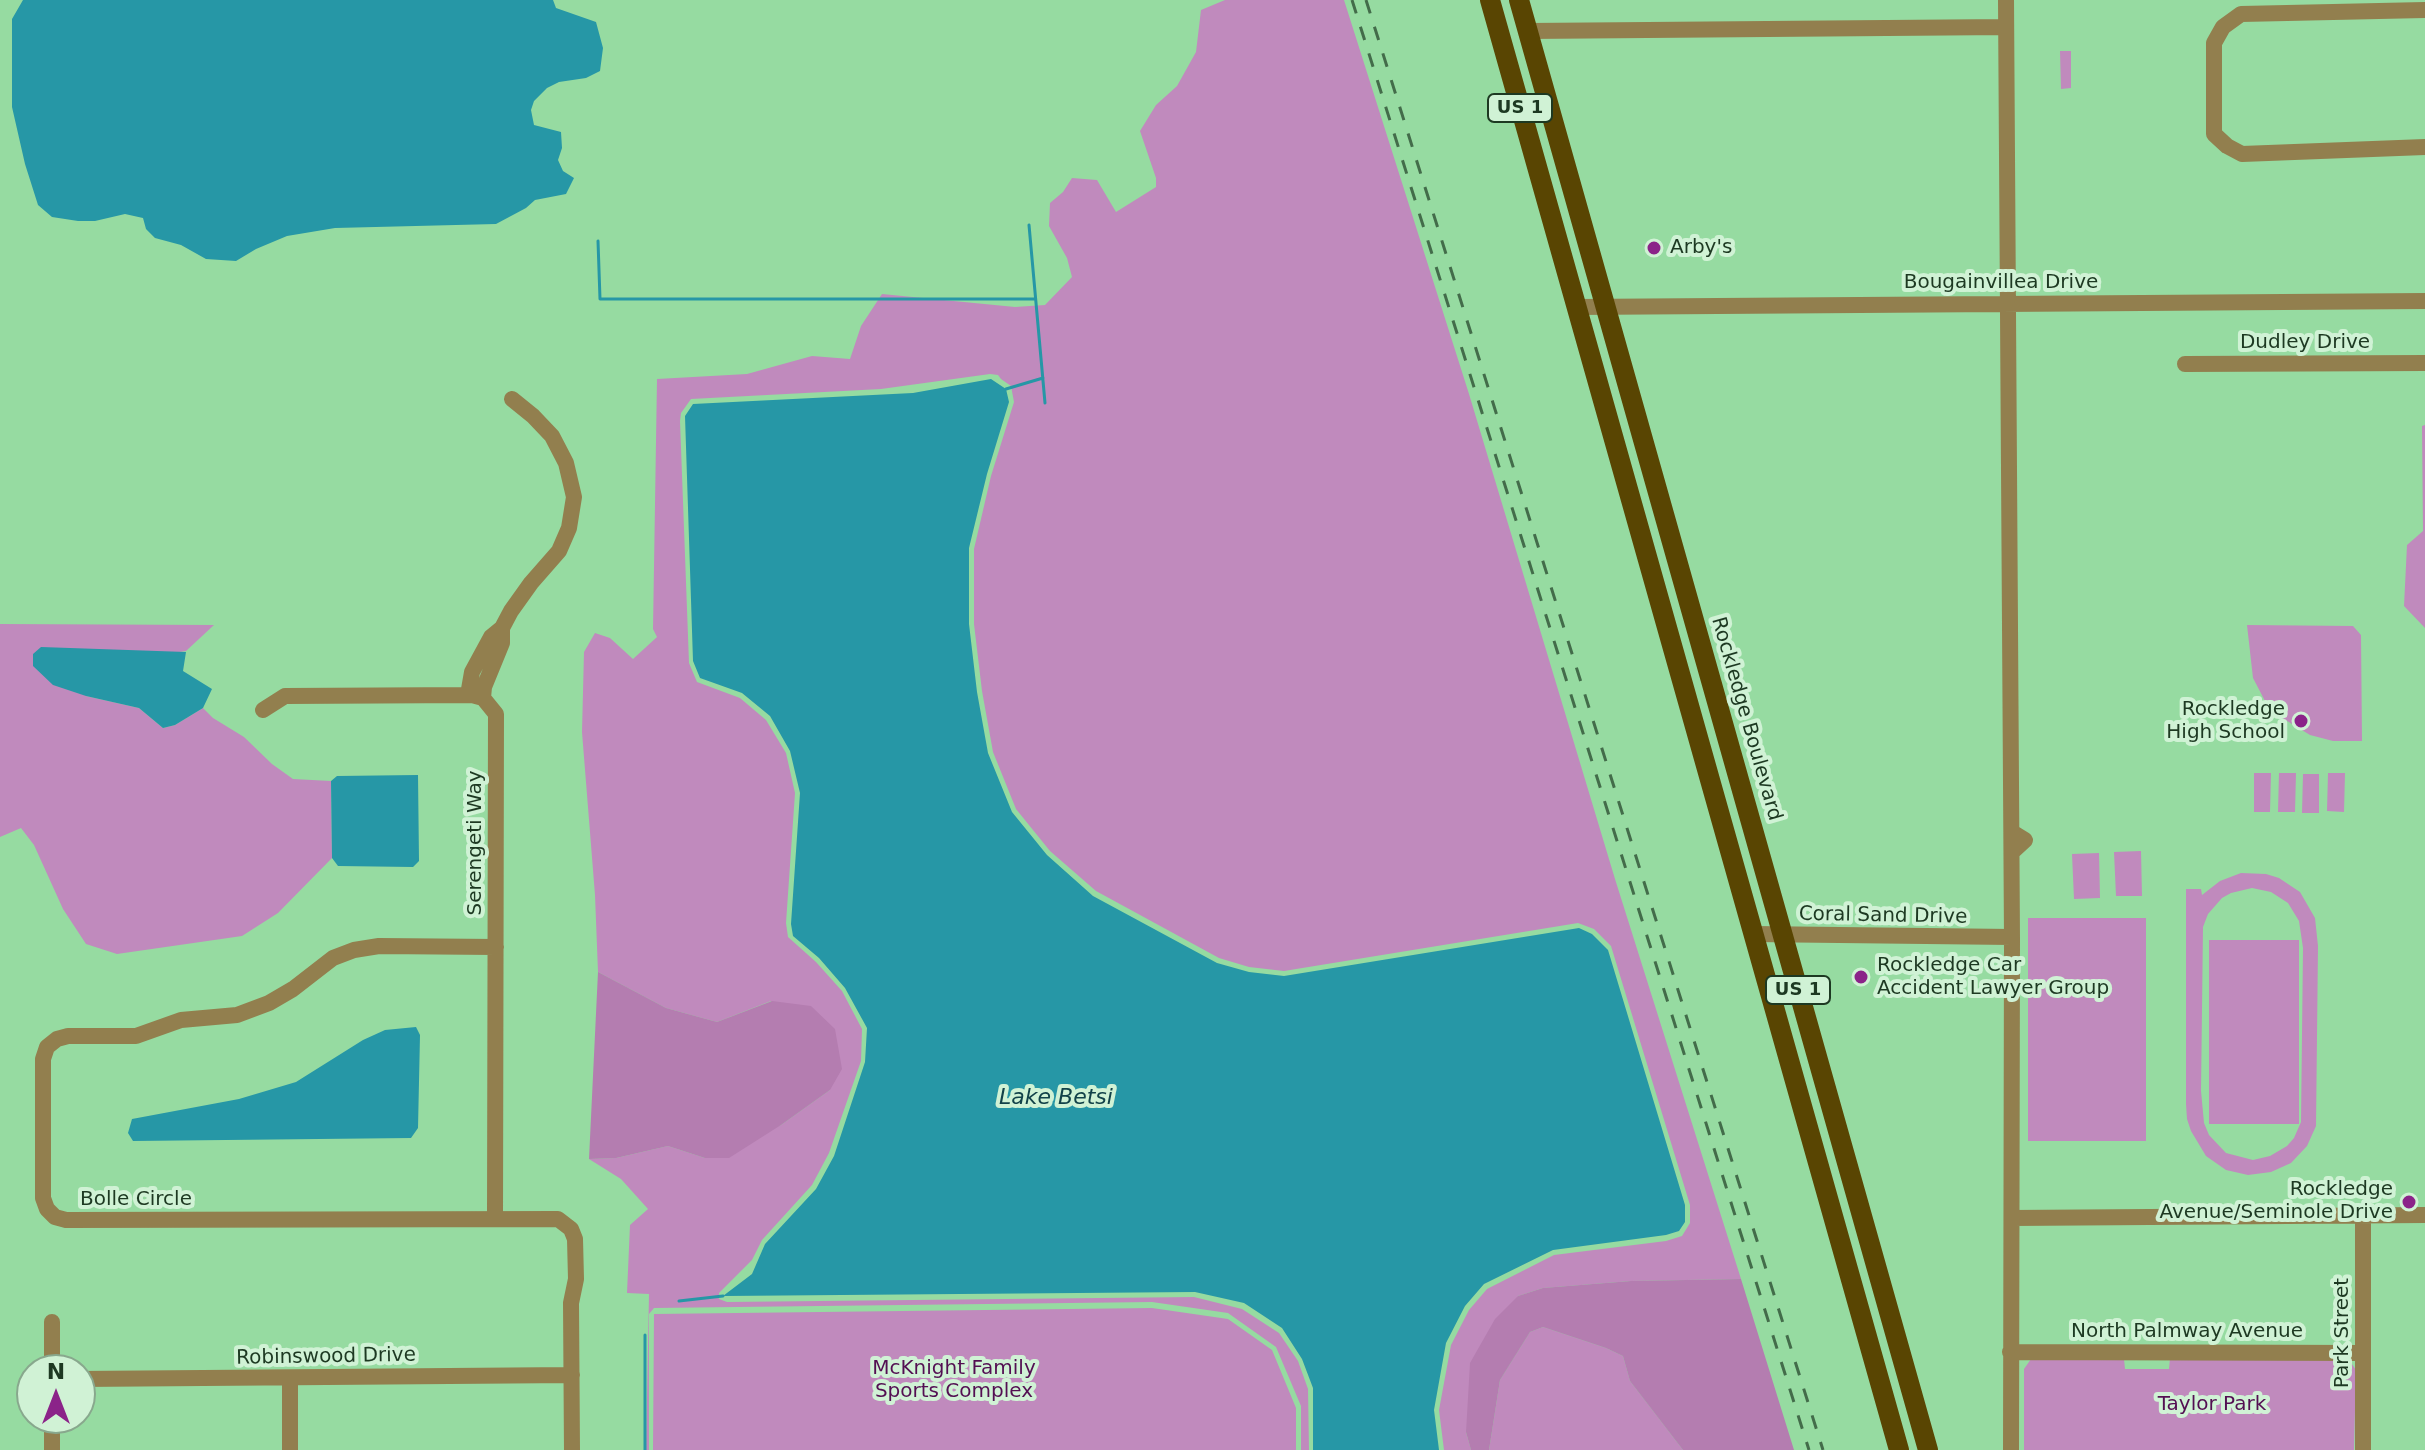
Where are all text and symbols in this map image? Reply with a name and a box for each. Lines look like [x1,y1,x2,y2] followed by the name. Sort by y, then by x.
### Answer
[1488,94,1552,122] road number: US 1
[1670,236,1732,260] place label: Arby's
[1645,239,1663,257] marker: Arby's
[1904,271,2098,295] street label: Bougainvillea Drive
[2240,331,2370,355] street label: Dudley Drive
[1705,614,1787,824] street label: Rockledge Boulevard
[2166,698,2285,745] place label: Rockledge High School
[2292,712,2310,730] marker: Rockledge High School
[464,770,488,916] street label: Serengeti Way
[1799,903,1967,929] street label: Coral Sand Drive
[1877,954,2109,1001] place label: Rockledge Car Accident Lawyer Group
[1852,968,1870,986] marker: Rockledge Car Accident Lawyer Group
[1766,976,1830,1004] road number: US 1
[999,1085,1113,1111] water label: Lake Betsi
[2159,1178,2393,1225] place label: Rockledge Avenue/Seminole Drive
[80,1188,192,1212] street label: Bolle Circle
[2400,1193,2418,1211] marker: Rockledge Avenue/Seminole Drive
[2331,1278,2355,1388] street label: Park Street
[2071,1320,2303,1344] street label: North Palmway Avenue
[236,1343,416,1371] street label: Robinswood Drive
[16,1354,96,1434] north arrow
[872,1357,1036,1404] park label: McKnight Family Sports Complex
[47,1359,65,1384] text: N
[2158,1393,2266,1417] park label: Taylor Park

